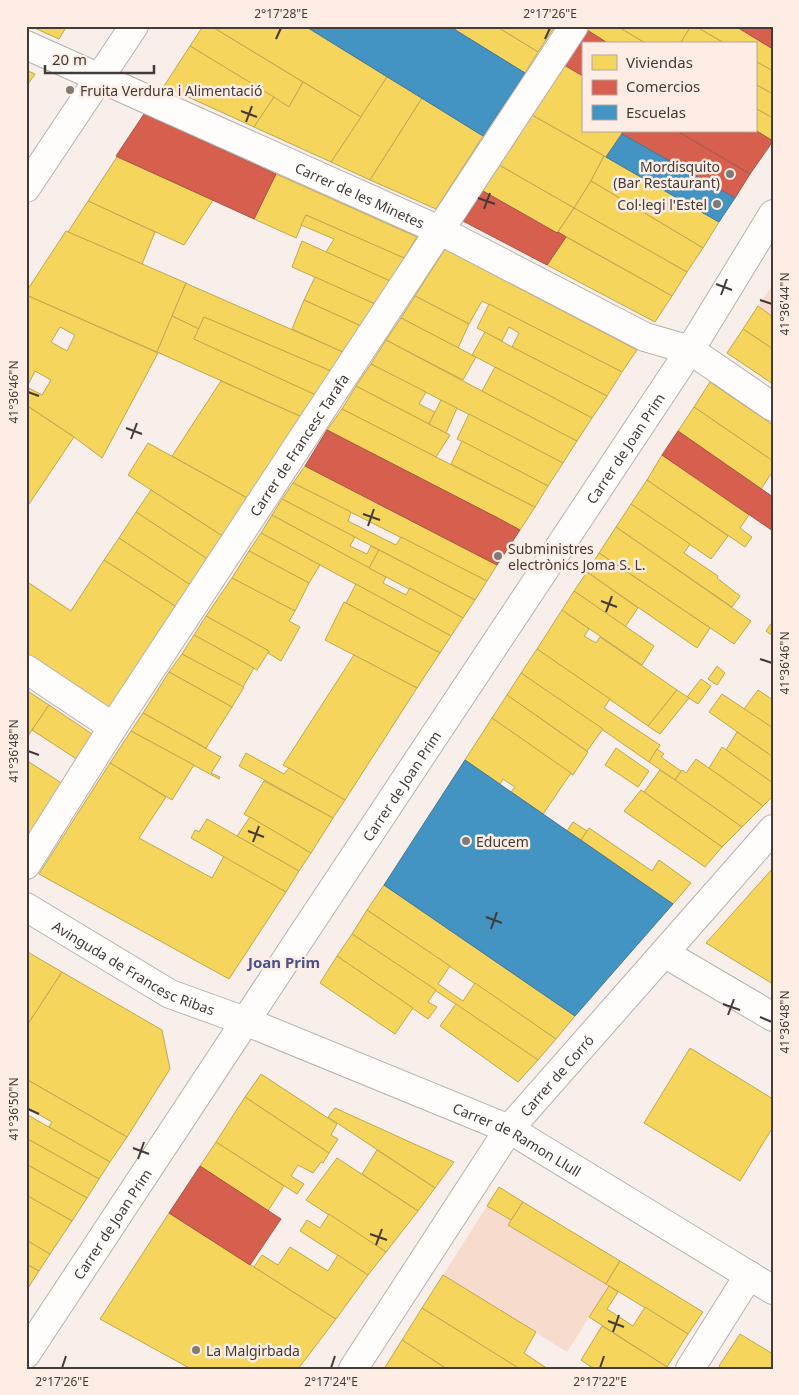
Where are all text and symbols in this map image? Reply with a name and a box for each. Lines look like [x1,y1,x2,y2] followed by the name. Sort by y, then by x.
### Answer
[254,5,308,22] text: 2°17'28"E
[523,5,577,22] text: 2°17'26"E
[45,42,154,74] scale bar
[582,42,756,132] legend
[52,49,87,69] text: 20 m
[626,52,693,72] text: Viviendas
[626,76,700,96] text: Comercios
[80,81,262,100] place label: Fruita Verdura i Alimentació
[64,84,76,96] marker: Fruita Verdura i Alimentació
[626,102,686,122] text: Escuelas
[292,157,428,232] street label: Carrer de les Minetes
[613,157,720,192] place label: Mordisquito (Bar Restaurant)
[724,168,736,180] marker: Mordisquito (Bar Restaurant)
[617,195,707,214] place label: Col·legi l'Estel
[711,198,723,210] marker: Col·legi l'Estel
[776,272,793,336] text: 41°36'44"N
[5,360,22,424] text: 41°36'46"N
[245,370,353,520] street label: Carrer de Francesc Tarafa
[581,389,669,507] street label: Carrer de Joan Prim
[508,539,646,574] place label: Subministres electrònics Joma S. L.
[492,550,504,562] marker: Subministres electrònics Joma S. L.
[776,631,793,695] text: 41°36'46"N
[5,719,22,783] text: 41°36'48"N
[358,727,445,845] street label: Carrer de Joan Prim
[476,832,529,851] place label: Educem
[460,835,472,847] marker: Educem
[49,916,218,1019] street label: Avinguda de Francesc Ribas
[246,952,320,972] district label: Joan Prim
[776,990,793,1054] text: 41°36'48"N
[515,1030,597,1120] street label: Carrer de Corró
[5,1077,22,1141] text: 41°36'50"N
[450,1098,585,1180] street label: Carrer de Ramon Llull
[68,1165,155,1283] street label: Carrer de Joan Prim
[206,1341,300,1360] place label: La Malgirbada
[190,1344,202,1356] marker: La Malgirbada
[35,1373,89,1390] text: 2°17'26"E
[304,1373,358,1390] text: 2°17'24"E
[573,1373,627,1390] text: 2°17'22"E

